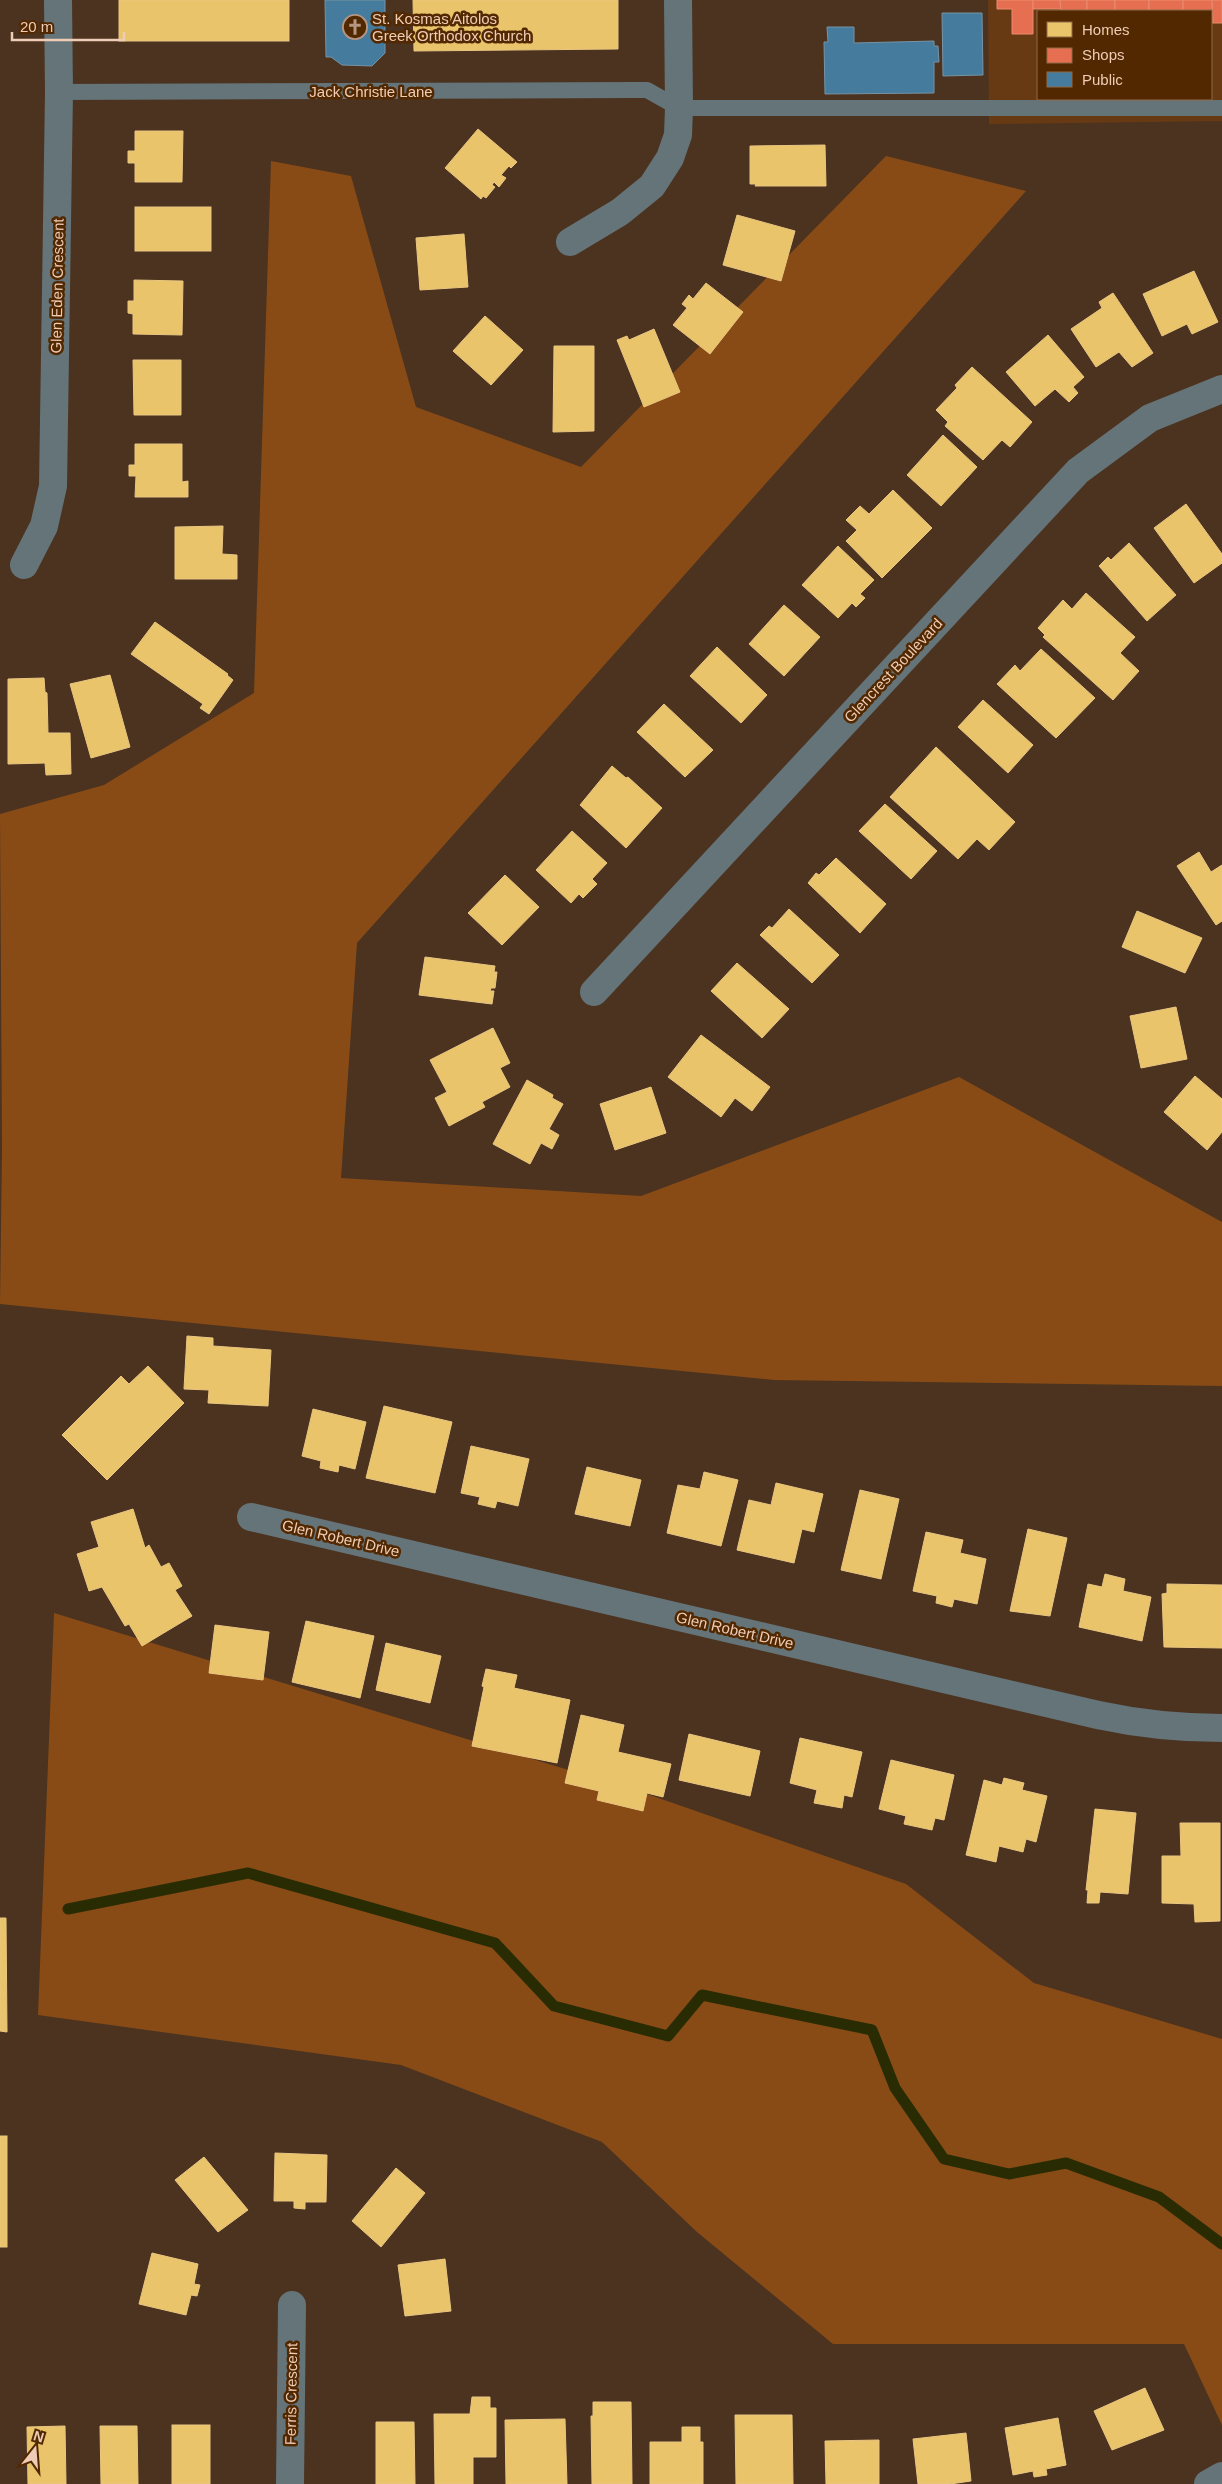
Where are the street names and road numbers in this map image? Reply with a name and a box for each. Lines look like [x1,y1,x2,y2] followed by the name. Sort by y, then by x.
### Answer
[309,83,433,100] street label: Jack Christie Lane
[47,217,67,354] street label: Glen Eden Crescent
[840,615,946,725] street label: Glencrest Boulevard
[281,1516,401,1560] street label: Glen Robert Drive
[675,1608,795,1652] street label: Glen Robert Drive
[282,2342,300,2445] street label: Ferris Crescent

